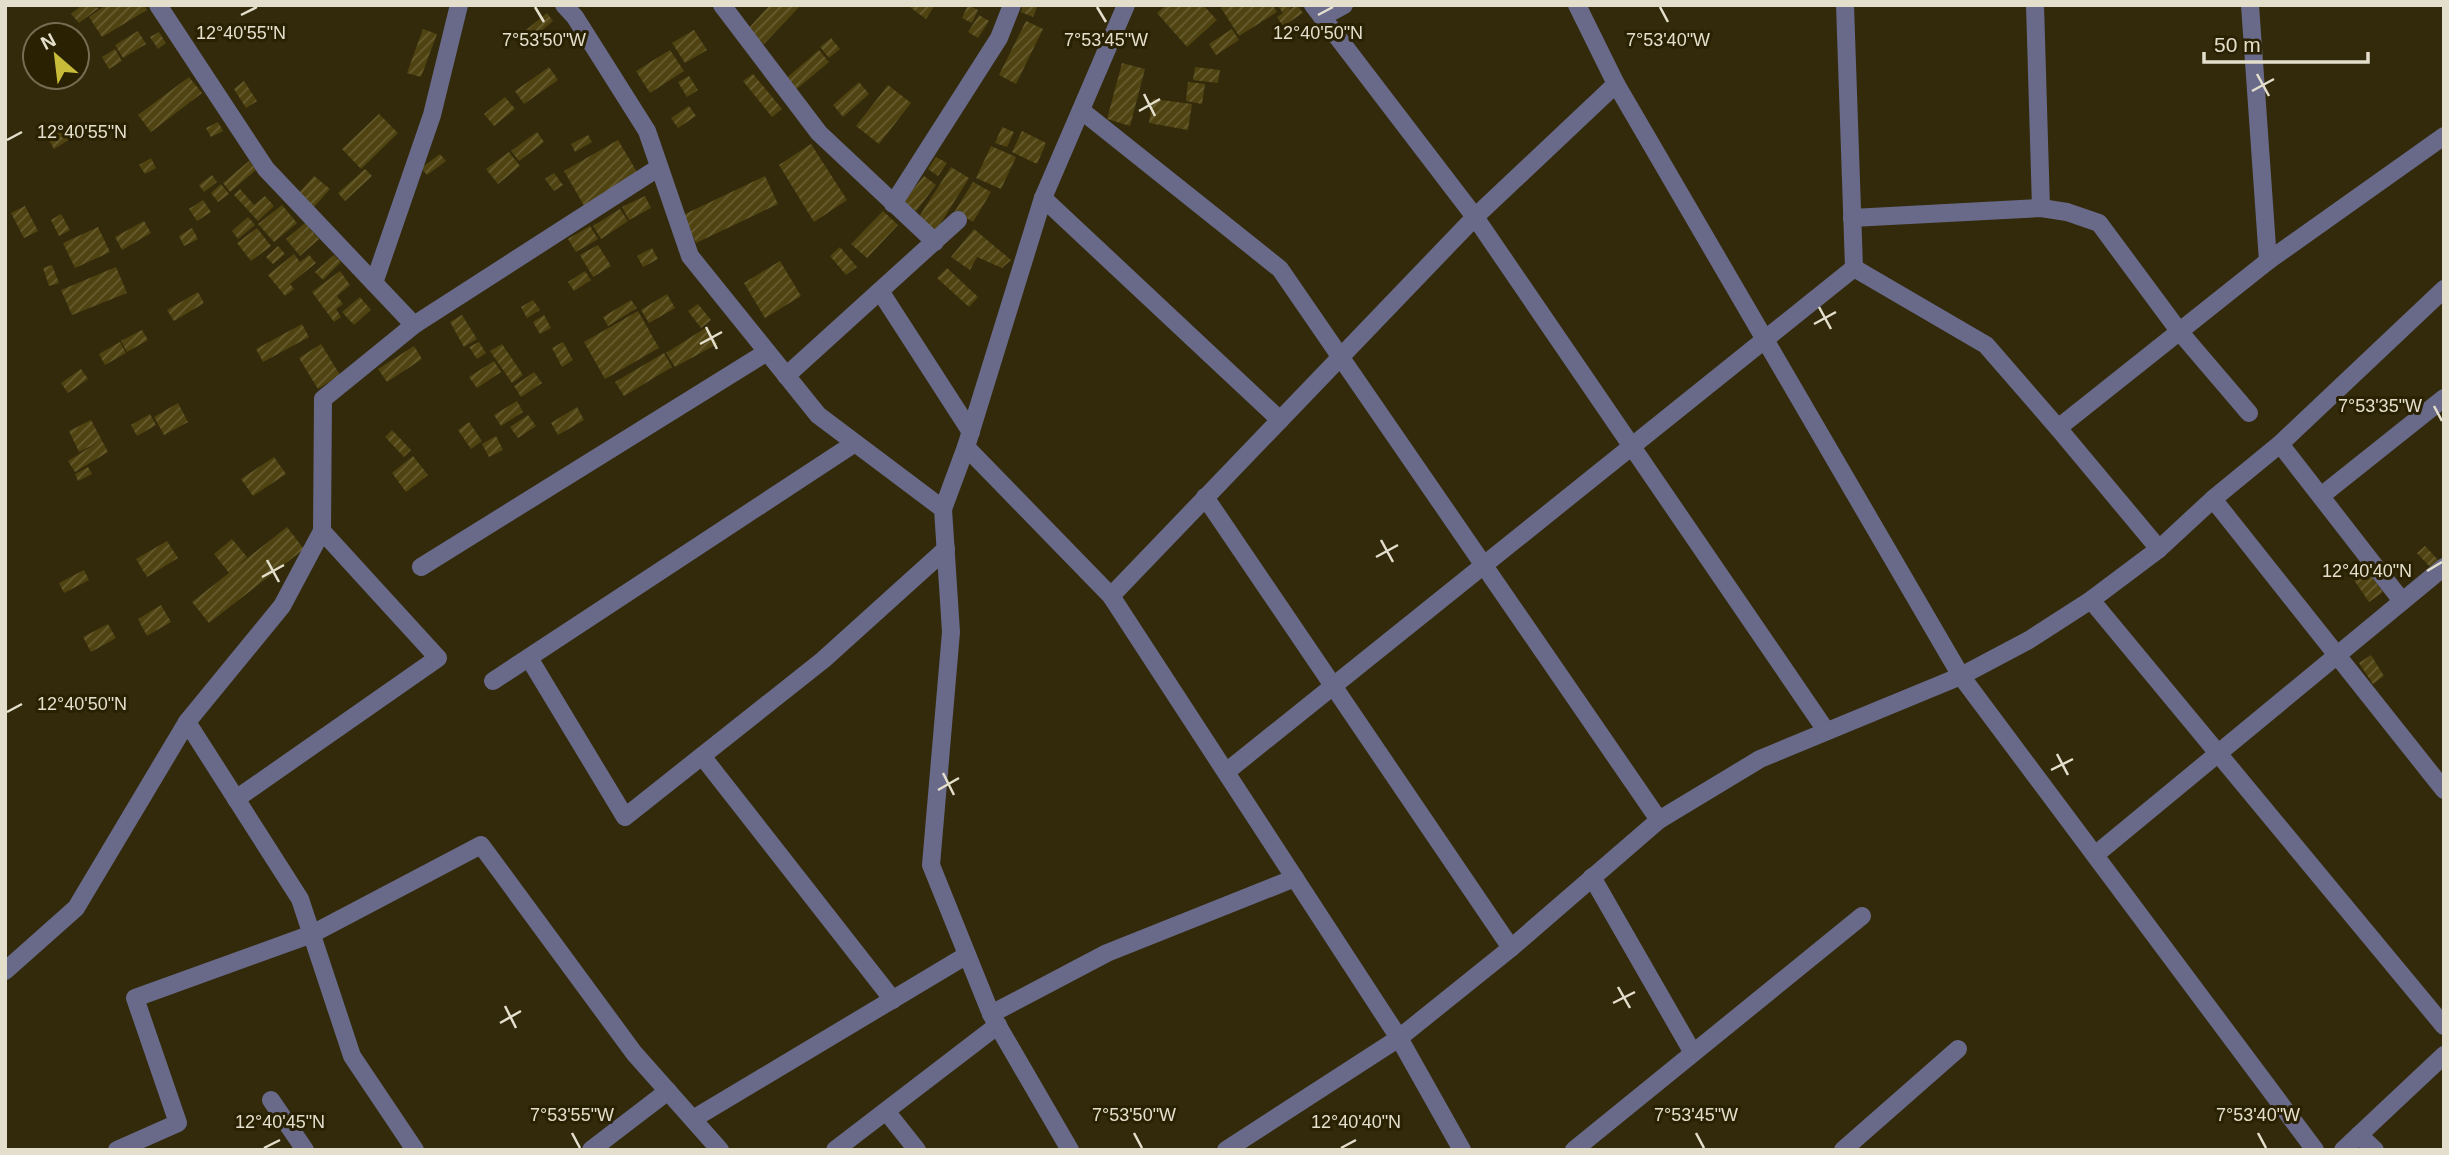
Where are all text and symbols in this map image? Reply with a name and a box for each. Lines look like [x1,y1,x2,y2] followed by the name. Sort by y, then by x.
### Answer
[21,21,91,91] north arrow
[2204,21,2368,65] scale bar
[196,23,286,43] text: 12°40'55"N
[1273,23,1363,43] text: 12°40'50"N
[37,29,59,54] text: N
[502,30,586,50] text: 7°53'50"W
[1064,30,1148,50] text: 7°53'45"W
[1626,30,1710,50] text: 7°53'40"W
[2214,33,2261,56] text: 50 m
[37,122,127,142] text: 12°40'55"N
[2338,396,2422,416] text: 7°53'35"W
[2322,561,2412,581] text: 12°40'40"N
[37,694,127,714] text: 12°40'50"N
[530,1105,614,1125] text: 7°53'55"W
[1092,1105,1176,1125] text: 7°53'50"W
[1654,1105,1738,1125] text: 7°53'45"W
[2216,1105,2300,1125] text: 7°53'40"W
[235,1112,325,1132] text: 12°40'45"N
[1311,1112,1401,1132] text: 12°40'40"N

